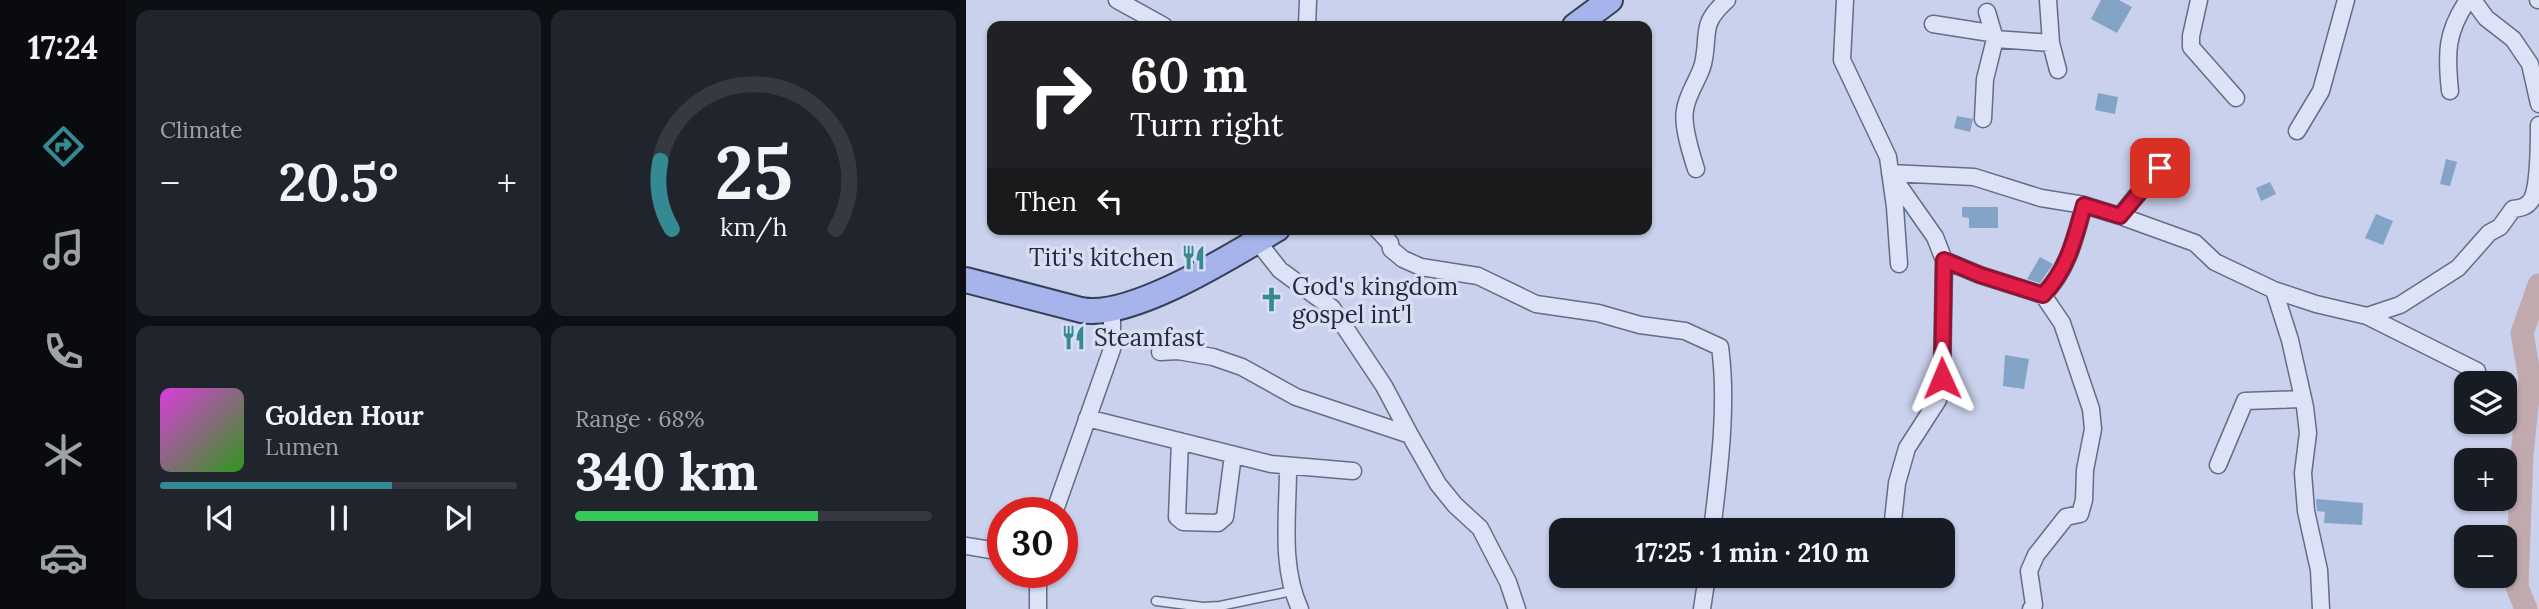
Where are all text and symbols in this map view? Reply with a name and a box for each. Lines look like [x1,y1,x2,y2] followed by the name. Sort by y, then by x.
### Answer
[28,27,98,68] text: 17:24
[1130,43,1247,105] text: 60 m
[1015,49,1106,140] icon: right
[1130,104,1283,145] text: Turn right
[160,115,242,144] text: Climate
[39,122,88,171] icon: directions
[714,126,793,219] text: 25
[2130,138,2190,198] pin
[279,149,398,215] text: 20.5°
[2141,149,2179,187] icon: arrive
[160,159,180,207] text: −
[497,159,517,207] text: +
[1091,182,1129,220] icon: left
[1015,185,1077,218] text: Then
[720,211,787,243] text: km/h
[39,225,88,274] icon: music
[1029,242,1174,273] place label: Titi's kitchen
[1180,243,1208,271] restaurant icon: Titi's kitchen
[1292,271,1458,330] place label: God's kingdom gospel int'l
[1258,286,1286,314] church icon: God's kingdom gospel int'l
[1094,322,1205,353] place label: Steamfast
[1060,323,1088,351] restaurant icon: Steamfast
[39,327,88,376] icon: phone
[1905,341,1979,415] position arrow
[2454,371,2517,588] map controls
[2454,371,2517,434] button: layers
[265,399,424,432] text: Golden Hour
[575,404,704,433] text: Range · 68%
[39,430,88,479] icon: climate
[265,432,339,461] text: Lumen
[575,438,758,504] text: 340 km
[2454,448,2517,511] button: +
[987,497,1078,588] speed limit sign: 30
[201,499,239,537] icon: previous
[320,499,358,537] icon: pause
[439,499,477,537] icon: next
[2454,525,2517,588] button: −
[39,533,88,582] icon: car
[1635,536,1869,569] text: 17:25 · 1 min · 210 m

